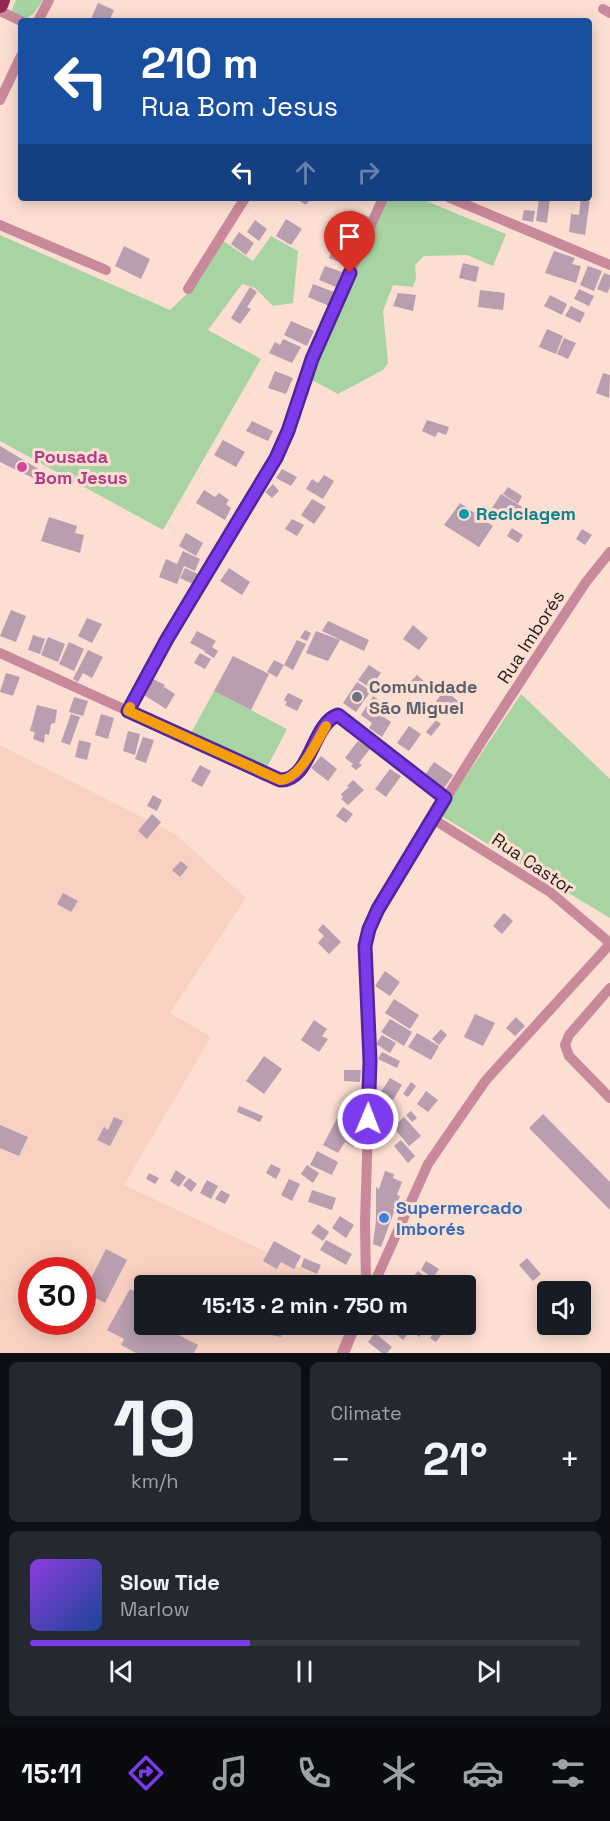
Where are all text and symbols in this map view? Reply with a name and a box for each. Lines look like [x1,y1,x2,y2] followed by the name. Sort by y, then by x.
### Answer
[141,37,259,90] text: 210 m
[42,42,120,120] icon: left
[141,89,338,124] text: Rua Bom Jesus
[226,156,259,189] icon: left
[289,156,322,189] icon: ahead
[352,156,385,189] icon: right
[324,211,375,273] pin
[333,220,366,253] icon: arrive
[34,445,128,489] place label: Pousada Bom Jesus
[15,460,29,474] marker: Pousada Bom Jesus
[476,502,576,525] place label: Reciclagem
[457,507,471,521] marker: Reciclagem
[492,586,569,688] street label: Rua Imborés
[369,675,477,719] place label: Comunidade São Miguel
[350,690,364,704] marker: Comunidade São Miguel
[488,828,579,900] street label: Rua Castor
[336,1087,400,1151] position arrow
[396,1196,523,1240] place label: Supermercado Imborés
[377,1211,391,1225] marker: Supermercado Imborés
[18,1257,96,1335] speed limit sign: 30
[537,1281,591,1335] map controls
[537,1281,591,1335] button: sound
[202,1291,408,1319] text: 15:13 · 2 min · 750 m
[113,1379,196,1479] text: 19
[331,1400,402,1426] text: Climate
[423,1431,488,1488] text: 21°
[331,1439,351,1481] text: −
[560,1439,580,1481] text: +
[131,1468,179,1494] text: km/h
[120,1568,220,1596] text: Slow Tide
[120,1596,189,1622] text: Marlow
[105,1655,138,1688] icon: previous
[288,1655,321,1688] icon: pause
[472,1655,505,1688] icon: next
[125,1752,167,1794] icon: directions
[209,1752,251,1794] icon: music
[293,1752,335,1794] icon: phone
[378,1752,420,1794] icon: climate
[462,1752,504,1794] icon: car
[547,1752,589,1794] icon: filters
[21,1756,82,1791] text: 15:11

